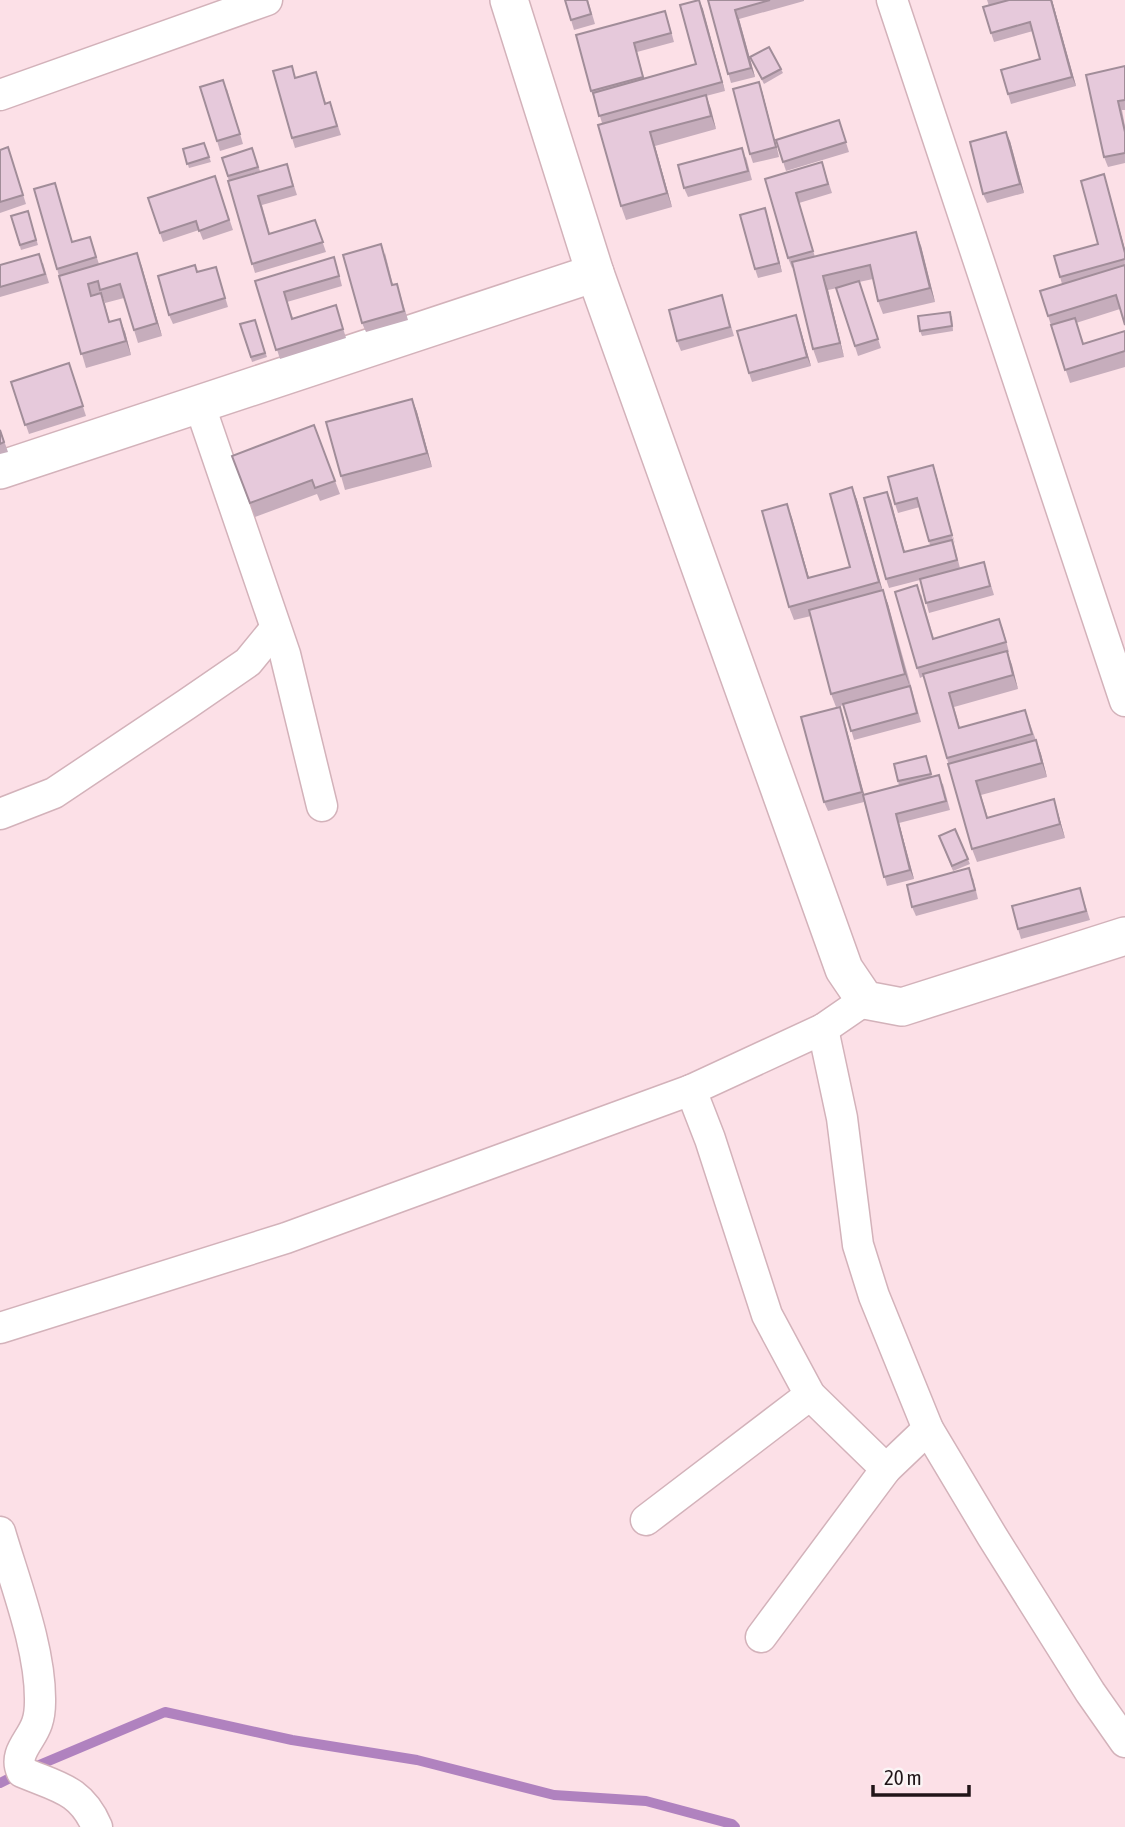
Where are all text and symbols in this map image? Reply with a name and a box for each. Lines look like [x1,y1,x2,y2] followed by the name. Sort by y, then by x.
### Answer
[873,1754,969,1798] scale bar
[884,1765,922,1789] text: 20 m

